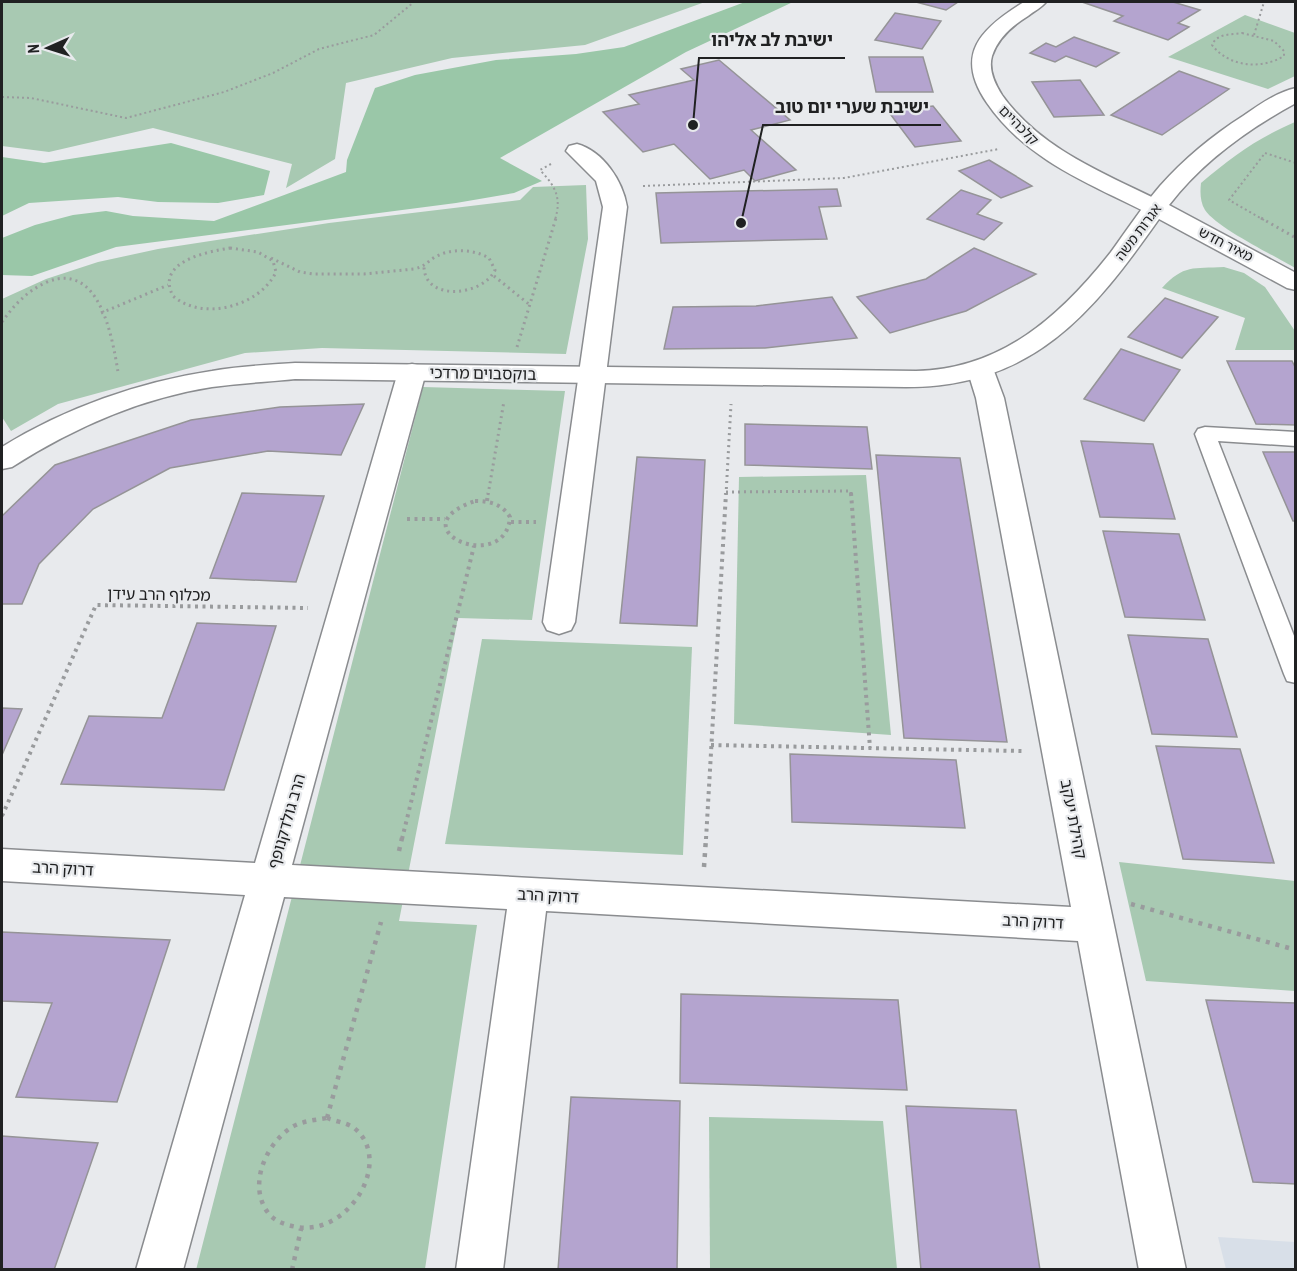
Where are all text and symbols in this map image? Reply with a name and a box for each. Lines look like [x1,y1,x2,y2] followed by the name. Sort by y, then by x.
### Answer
[18,18,78,78] north arrow
[699,22,845,58] callout: ישיבת לב אליהו
[711,28,833,51] text: ישיבת לב אליהו
[23,44,43,54] text: N
[763,89,941,125] callout: ישיבת שערי יום טוב
[775,95,929,118] text: ישיבת שערי יום טוב
[995,101,1043,149] street label: קלכהיים
[1111,200,1165,264] street label: אגרות משה
[1196,223,1256,265] street label: מאיר חדש
[429,362,537,384] street label: בוקסבוים מרדכי
[107,583,211,605] street label: מכלוף הרב עידן
[263,771,309,871] street label: הרב גולדקנופף
[1056,777,1092,861] street label: קהילת יעקב
[32,856,95,880] street label: דרוק הרב
[517,883,580,907] street label: דרוק הרב
[1002,909,1065,933] street label: דרוק הרב

